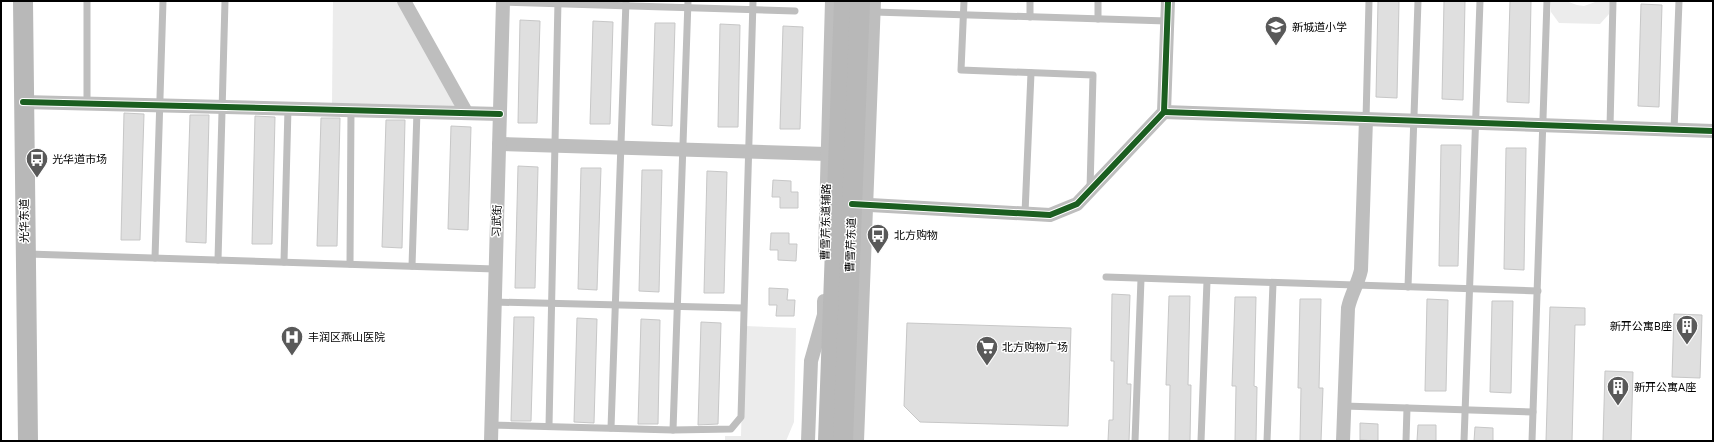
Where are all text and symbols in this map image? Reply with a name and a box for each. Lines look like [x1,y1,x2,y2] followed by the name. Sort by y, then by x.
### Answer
[1263,14,1289,47] school or university icon: 新城道小学
[1292,21,1347,34] place label: 新城道小学
[24,146,50,179] bus stop icon: 光华道市场
[52,153,107,166] place label: 光华道市场
[819,183,833,261] street label: 曹雪芹东道辅路
[18,199,31,243] street label: 光华东道
[490,204,504,238] street label: 习武街
[844,217,858,273] street label: 曹雪芹东道
[865,222,891,255] bus stop icon: 北方购物
[894,229,938,242] place label: 北方购物
[1674,313,1700,346] building icon: 新开公寓B座
[1610,320,1672,333] place label: 新开公寓B座
[279,324,305,357] hospital icon: 丰润区燕山医院
[308,331,385,344] place label: 丰润区燕山医院
[974,334,1000,367] supermarket icon: 北方购物广场
[1002,341,1068,354] place label: 北方购物广场
[1605,374,1631,407] building icon: 新开公寓A座
[1634,381,1696,394] place label: 新开公寓A座

